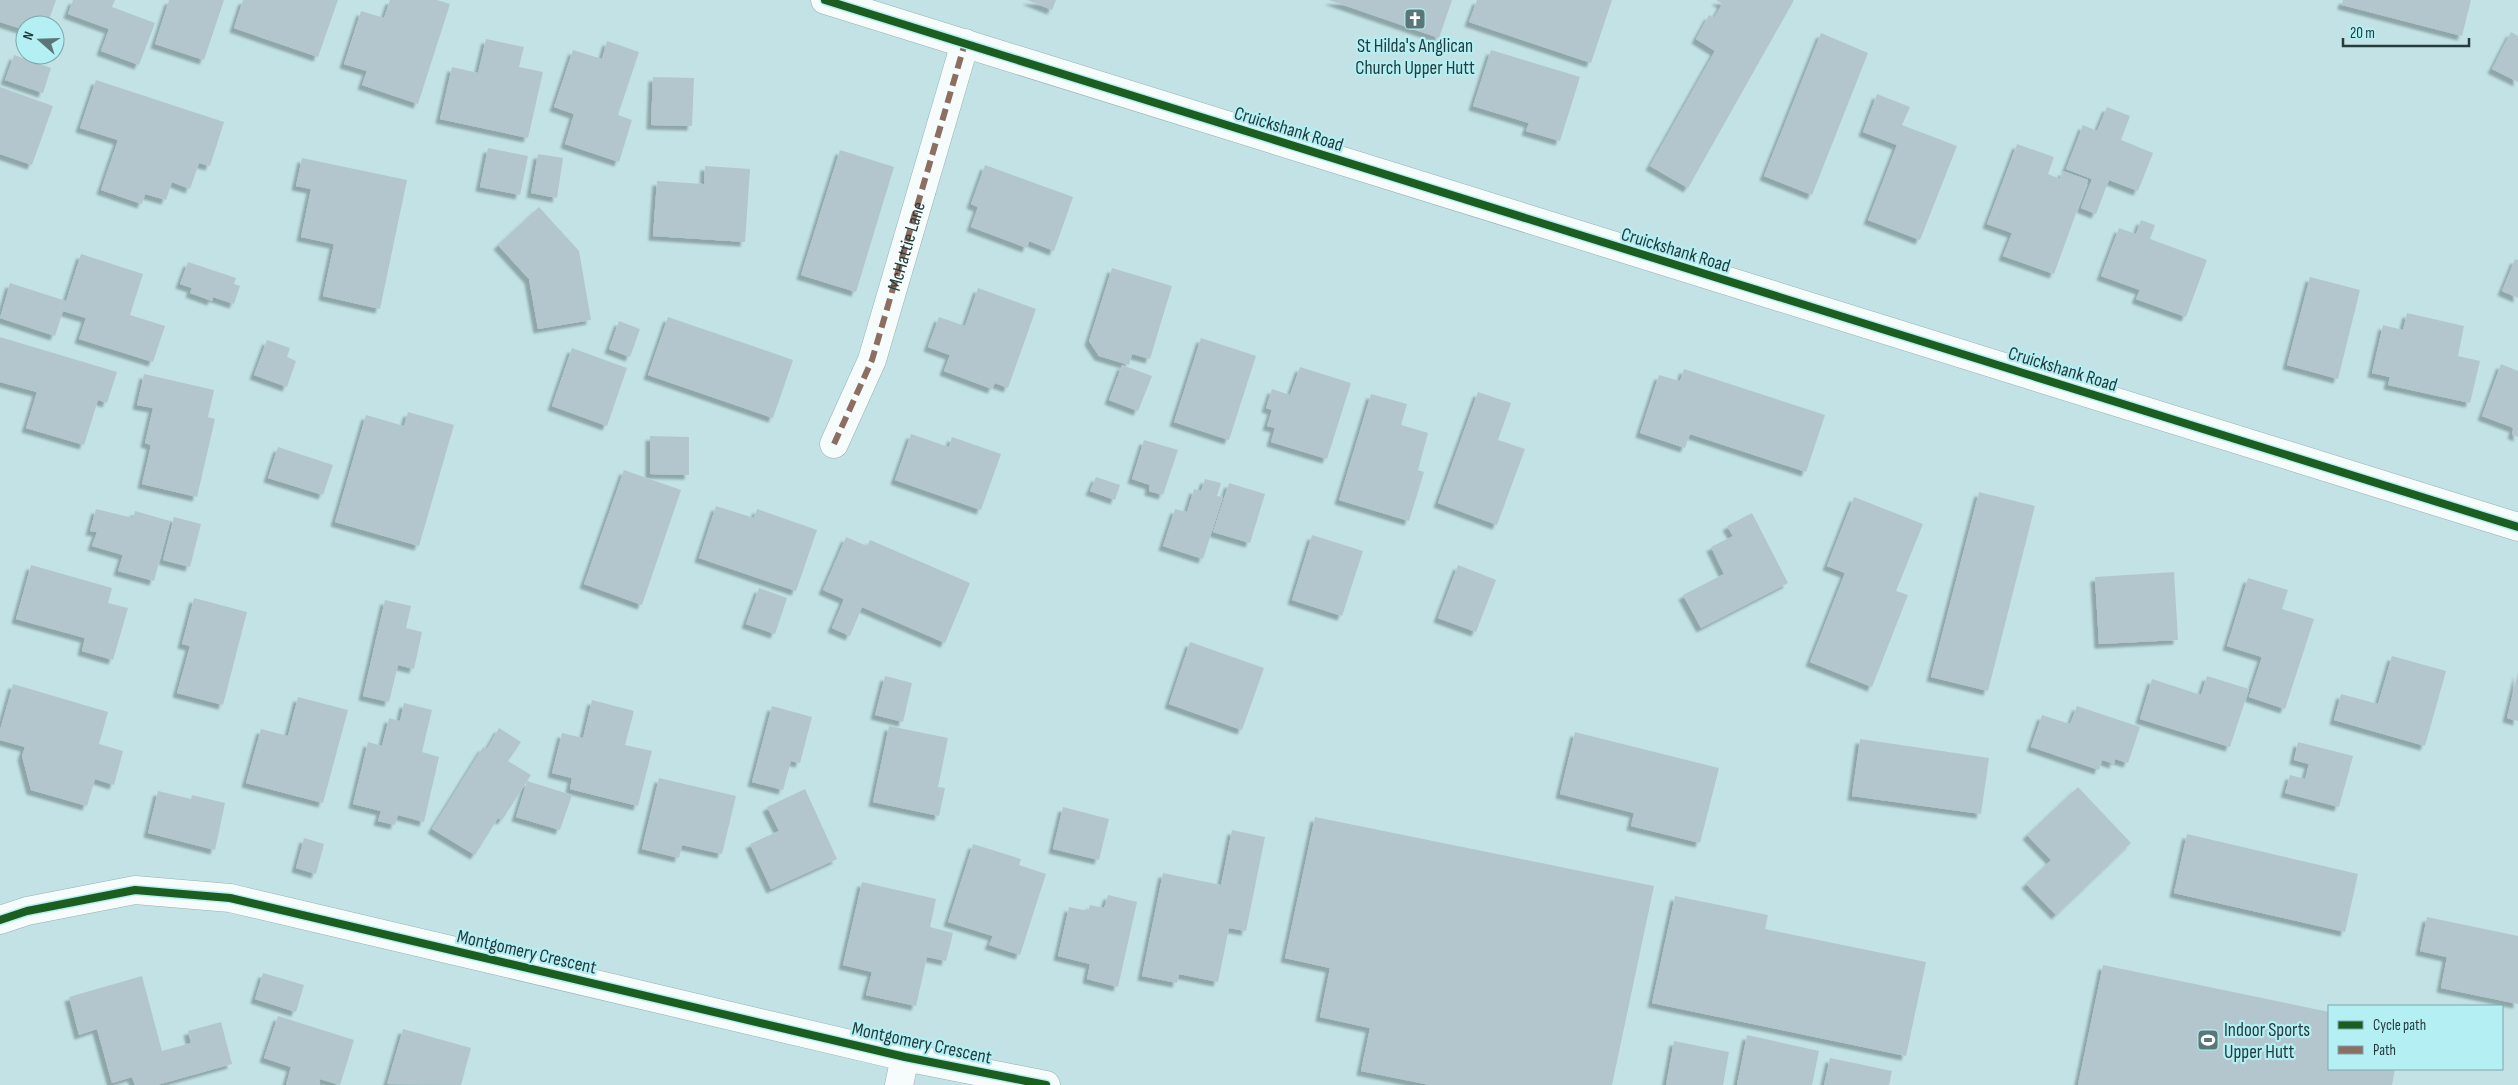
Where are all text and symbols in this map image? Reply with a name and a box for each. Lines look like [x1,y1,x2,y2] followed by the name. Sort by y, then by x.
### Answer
[1403,7,1427,31] church icon: St Hilda's Anglican Church Upper Hutt
[15,15,65,65] north arrow
[2343,15,2469,47] scale bar
[2350,24,2375,43] text: 20 m
[19,29,38,42] text: N
[1355,35,1475,80] place label: St Hilda's Anglican Church Upper Hutt
[1231,102,1346,157] street label: Cruickshank Road
[883,199,931,294] street label: McHattie Lane
[1618,223,1733,278] street label: Cruickshank Road
[2005,342,2120,397] street label: Cruickshank Road
[455,925,599,980] street label: Montgomery Crescent
[2328,1005,2503,1070] legend
[2373,1016,2426,1035] text: Cycle path
[850,1017,994,1070] street label: Montgomery Crescent
[2224,1019,2310,1064] place label: Indoor Sports Upper Hutt
[2196,1028,2220,1052] sports icon: Indoor Sports Upper Hutt
[2373,1041,2396,1060] text: Path

